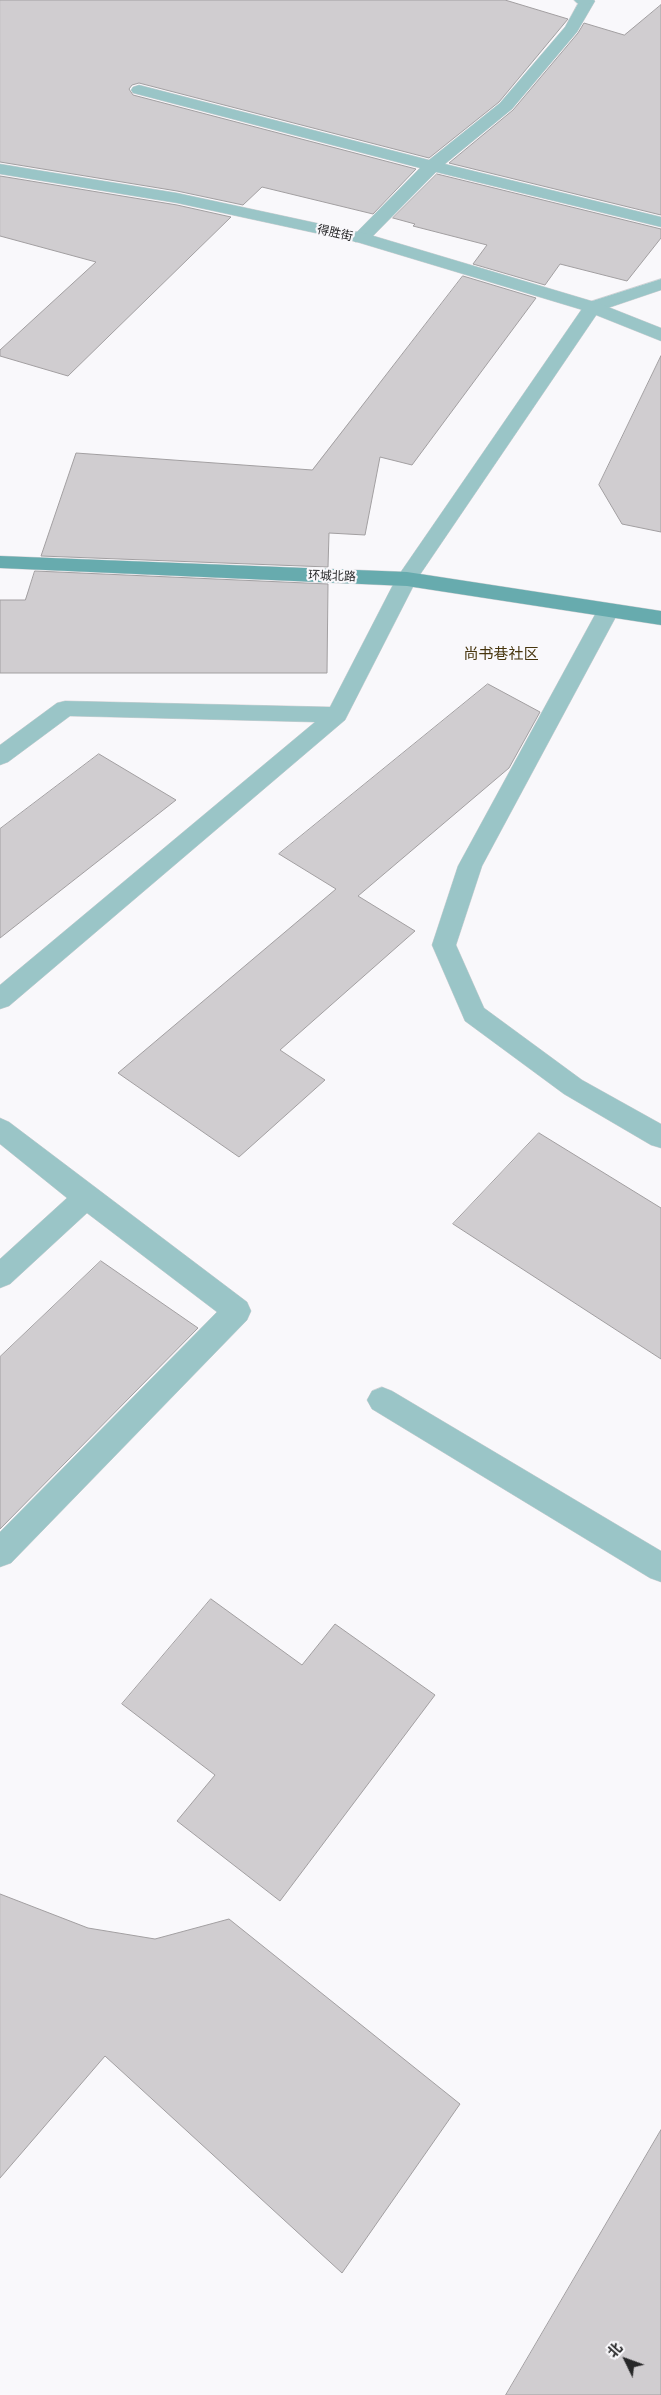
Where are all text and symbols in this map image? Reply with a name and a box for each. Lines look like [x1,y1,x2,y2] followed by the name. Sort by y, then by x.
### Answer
[316,222,354,244] street label: 得胜街
[308,568,356,584] street label: 环城北路
[464,645,538,663] district label: 尚书巷社区
[601,2335,651,2385] north arrow
[603,2339,625,2361] text: 北

